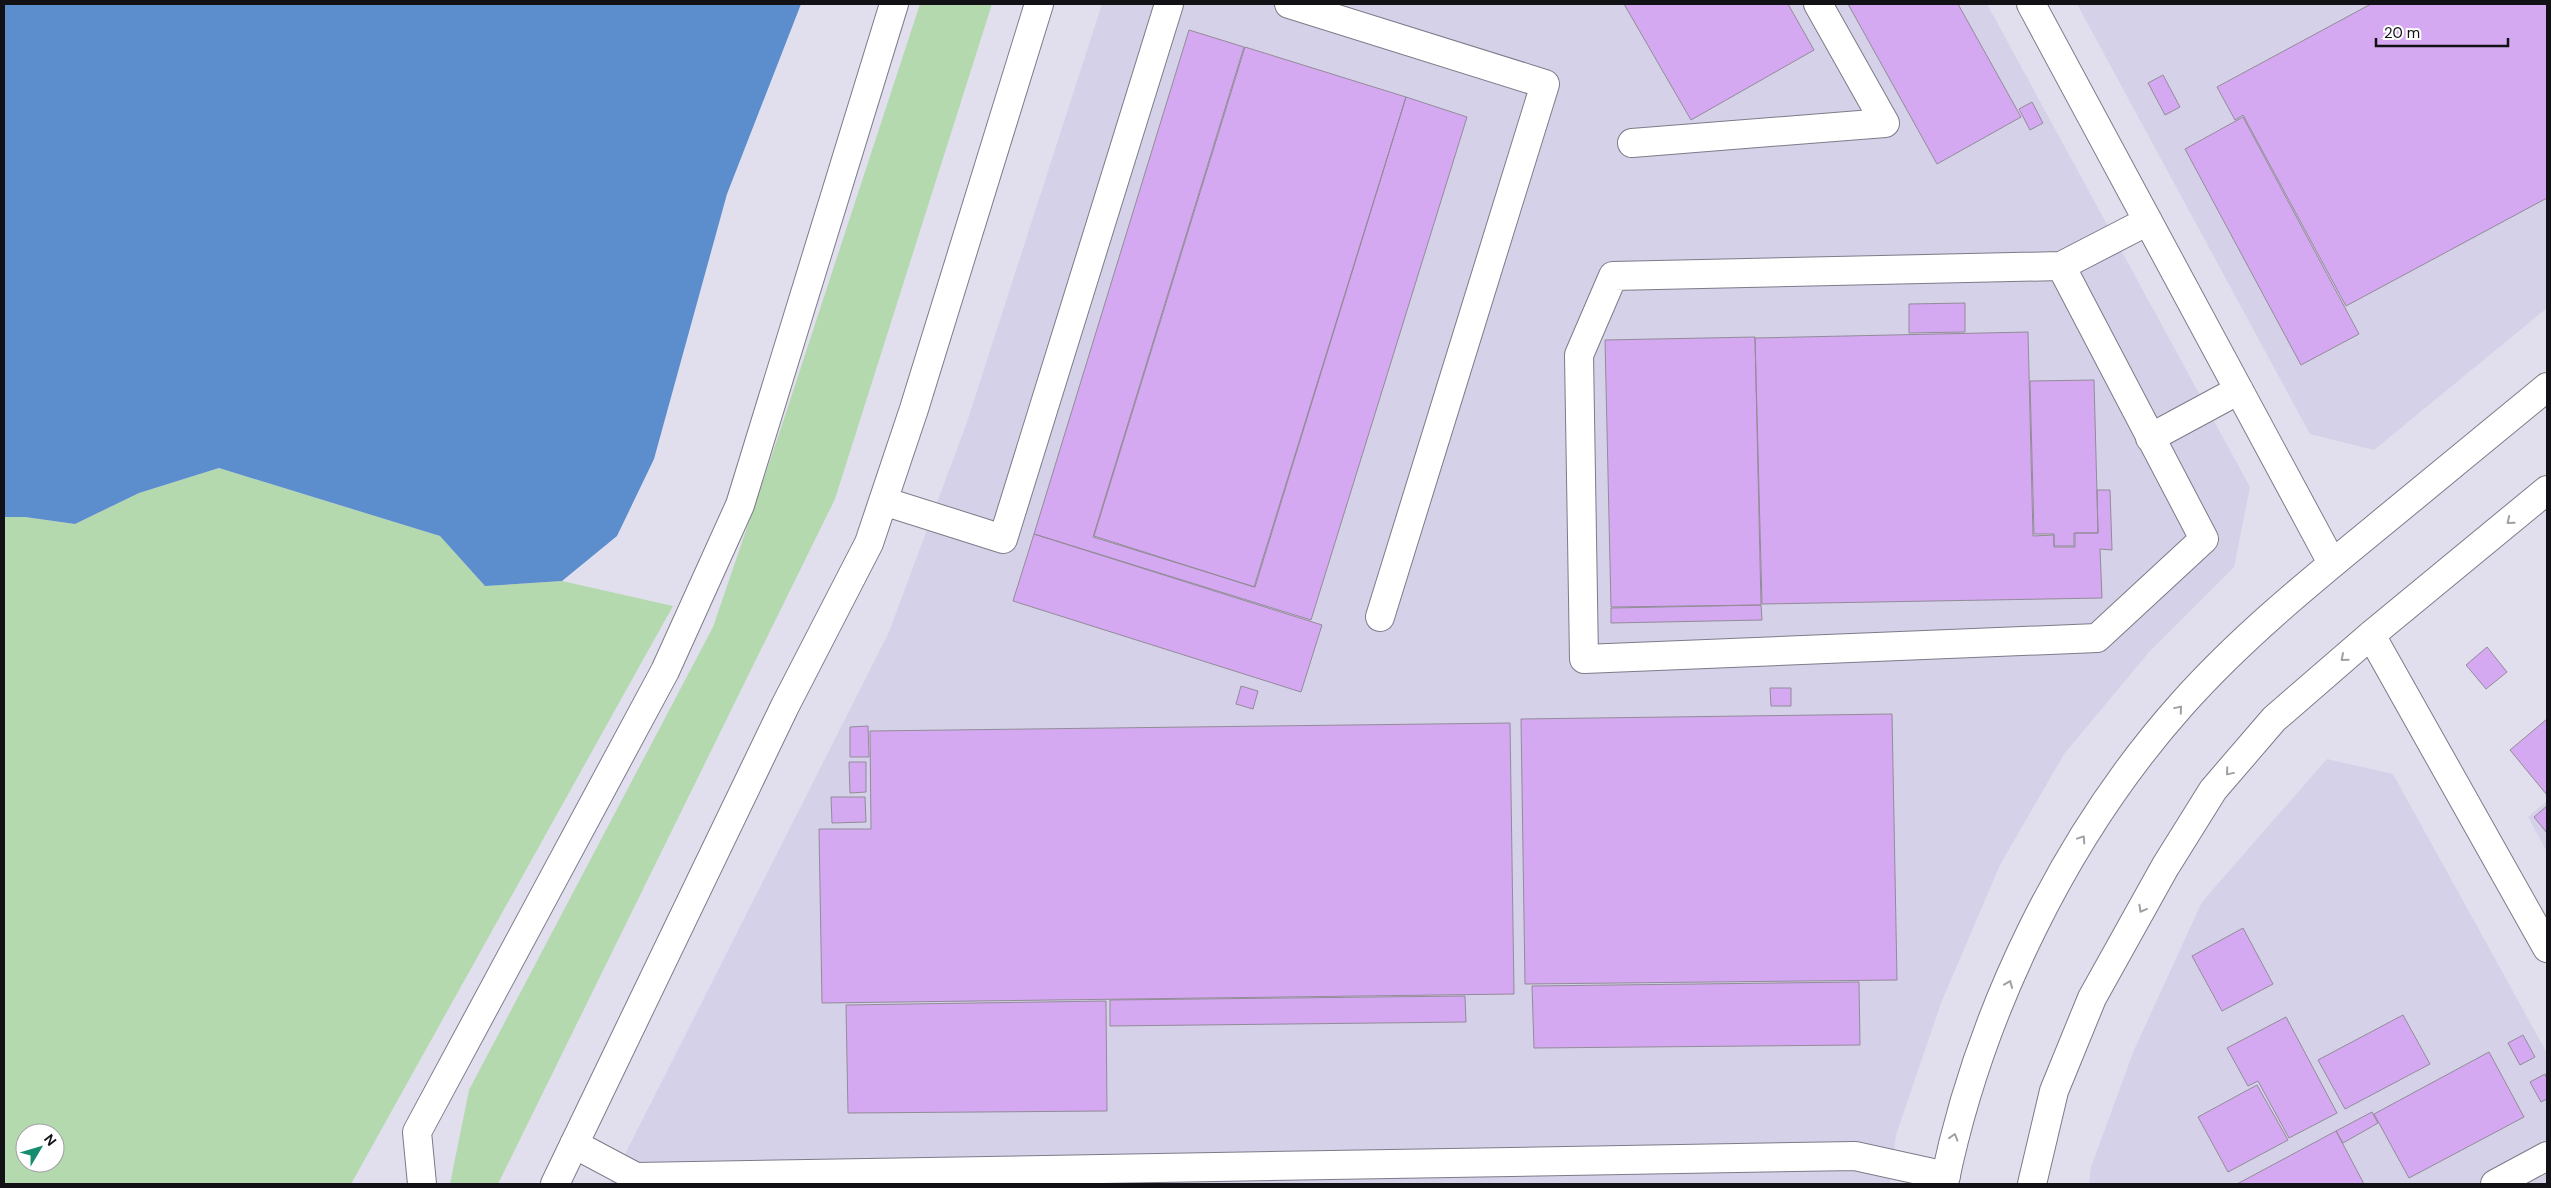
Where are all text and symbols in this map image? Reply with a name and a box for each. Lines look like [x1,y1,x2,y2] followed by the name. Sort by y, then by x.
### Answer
[2376,15,2508,47] scale bar
[2384,23,2420,43] text: 20 m
[2506,516,2515,525] one-way arrow
[2341,653,2350,661] one-way arrow
[2173,705,2182,714] one-way arrow
[2225,767,2234,776] one-way arrow
[2076,835,2085,845] one-way arrow
[2138,904,2148,913] one-way arrow
[2003,980,2013,989] one-way arrow
[15,1123,65,1173] north arrow
[40,1130,60,1150] text: N
[1949,1133,1959,1141] one-way arrow

